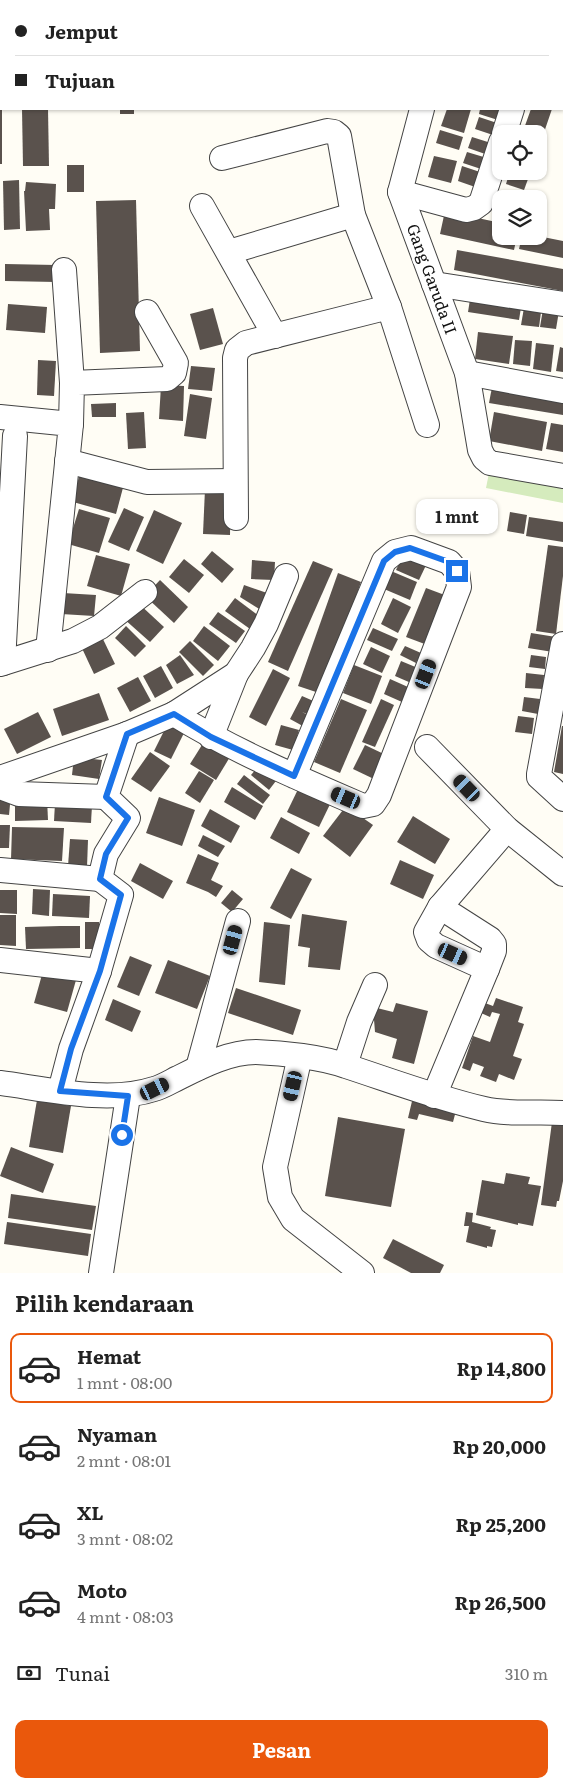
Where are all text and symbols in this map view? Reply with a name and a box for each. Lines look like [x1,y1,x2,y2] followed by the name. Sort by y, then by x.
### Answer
[45,17,118,45] text: Jemput
[45,66,115,94] text: Tujuan
[492,125,547,245] map controls
[492,125,547,180] button: locate
[492,190,547,245] button: layers
[402,220,464,337] street label: Gang Garuda II
[416,498,498,534] callout: 1 mnt
[435,504,479,528] text: 1 mnt
[446,560,468,582] route end
[413,657,438,691] car
[451,772,482,804] car
[329,785,362,811] car
[221,924,244,956] car
[436,941,469,967] car
[282,1070,303,1102] car
[138,1076,171,1102] car
[111,1124,133,1146] route start
[15,1286,194,1319] text: Pilih kendaraan
[77,1342,141,1370] text: Hemat
[17,1346,62,1391] icon: car
[456,1354,546,1382] text: Rp 14,800
[77,1370,172,1394] text: 1 mnt · 08:00
[77,1420,157,1448] text: Nyaman
[17,1424,62,1469] icon: car
[453,1432,546,1460] text: Rp 20,000
[77,1448,171,1472] text: 2 mnt · 08:01
[77,1498,104,1526] text: XL
[17,1502,62,1547] icon: car
[456,1510,546,1538] text: Rp 25,200
[77,1526,173,1550] text: 3 mnt · 08:02
[77,1576,127,1604] text: Moto
[17,1580,62,1625] icon: car
[455,1588,546,1616] text: Rp 26,500
[77,1604,174,1628] text: 4 mnt · 08:03
[15,1659,43,1687] icon: cash
[55,1659,110,1687] text: Tunai
[505,1661,548,1685] text: 310 m
[15,1720,548,1778] button: Pesan

